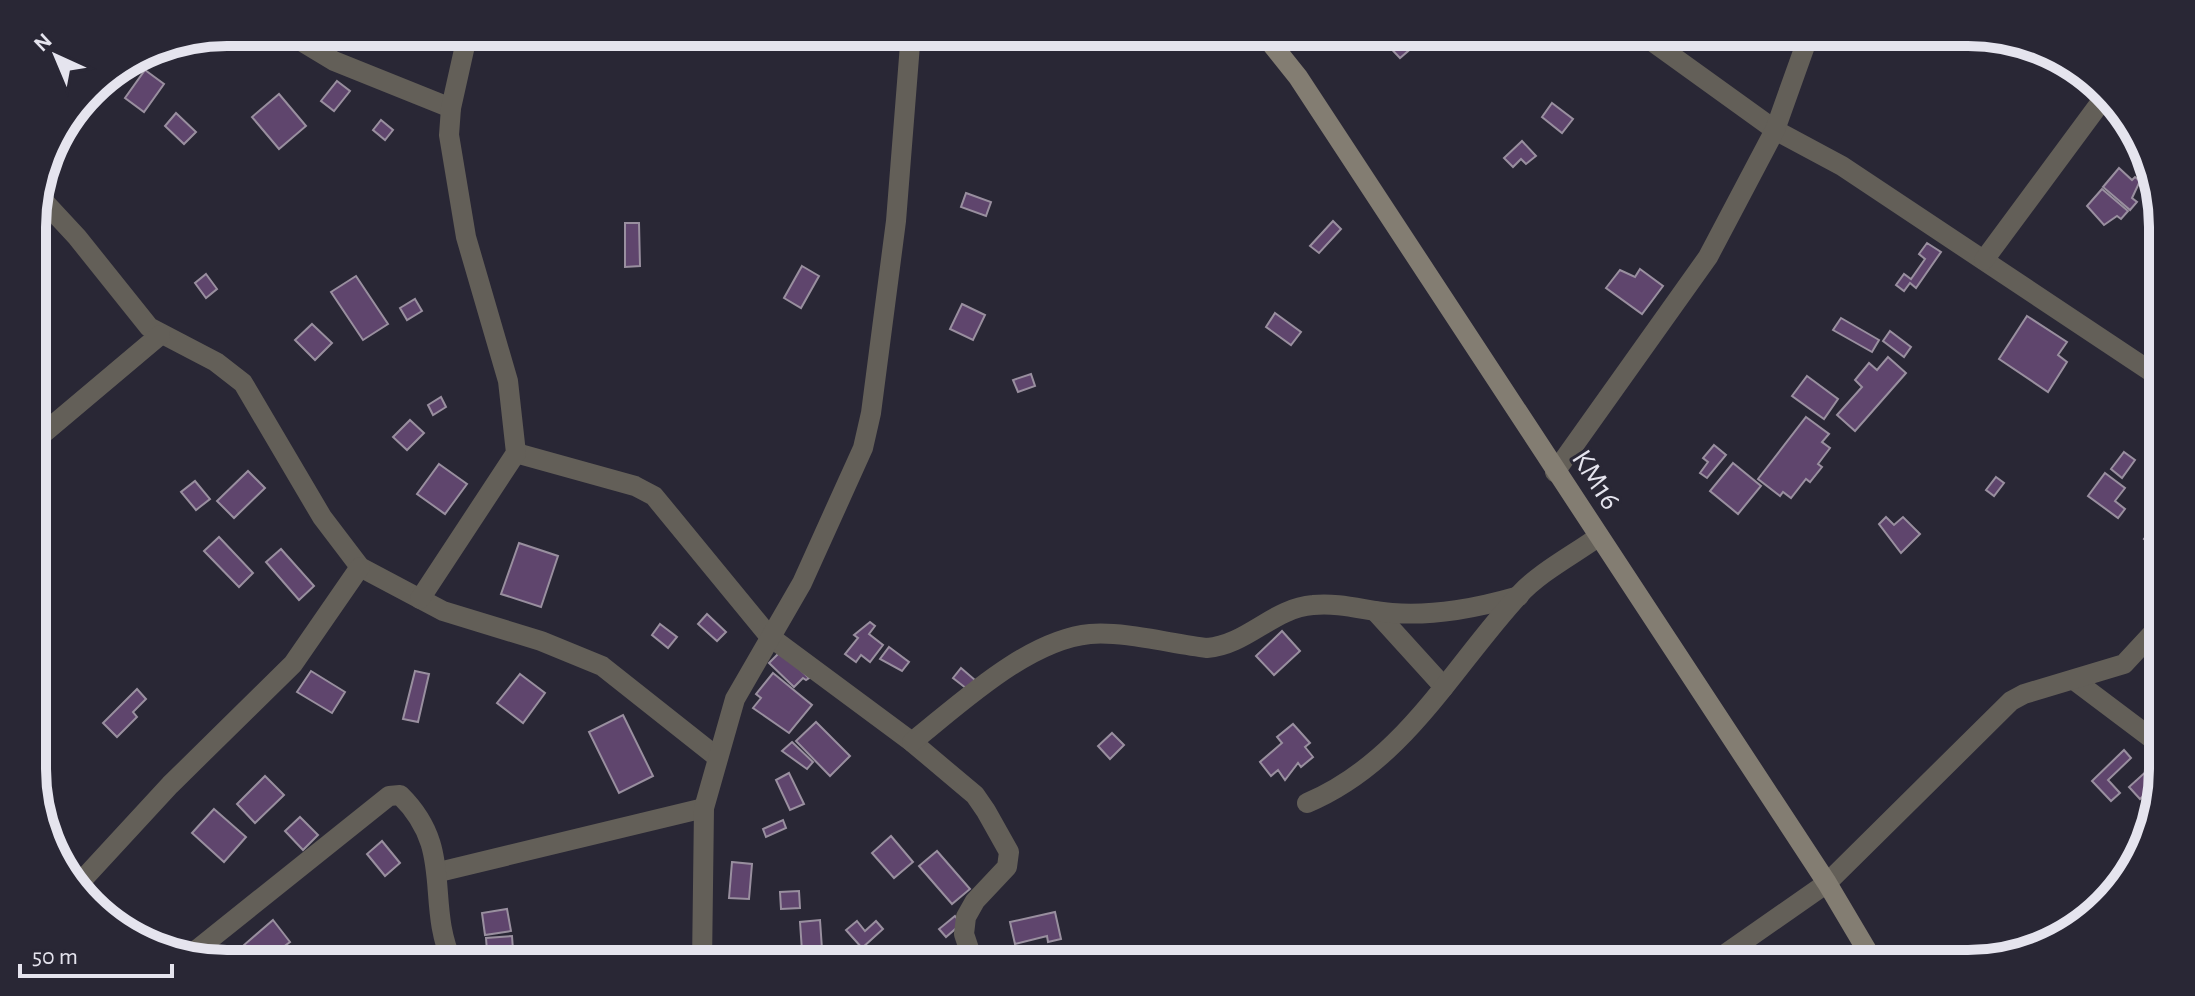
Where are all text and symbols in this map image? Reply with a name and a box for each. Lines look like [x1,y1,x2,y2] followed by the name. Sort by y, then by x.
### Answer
[16,16,96,96] north arrow
[30,29,56,56] text: N
[1566,445,1626,515] street label: KM16
[20,928,172,978] scale bar
[32,945,78,969] text: 50 m

